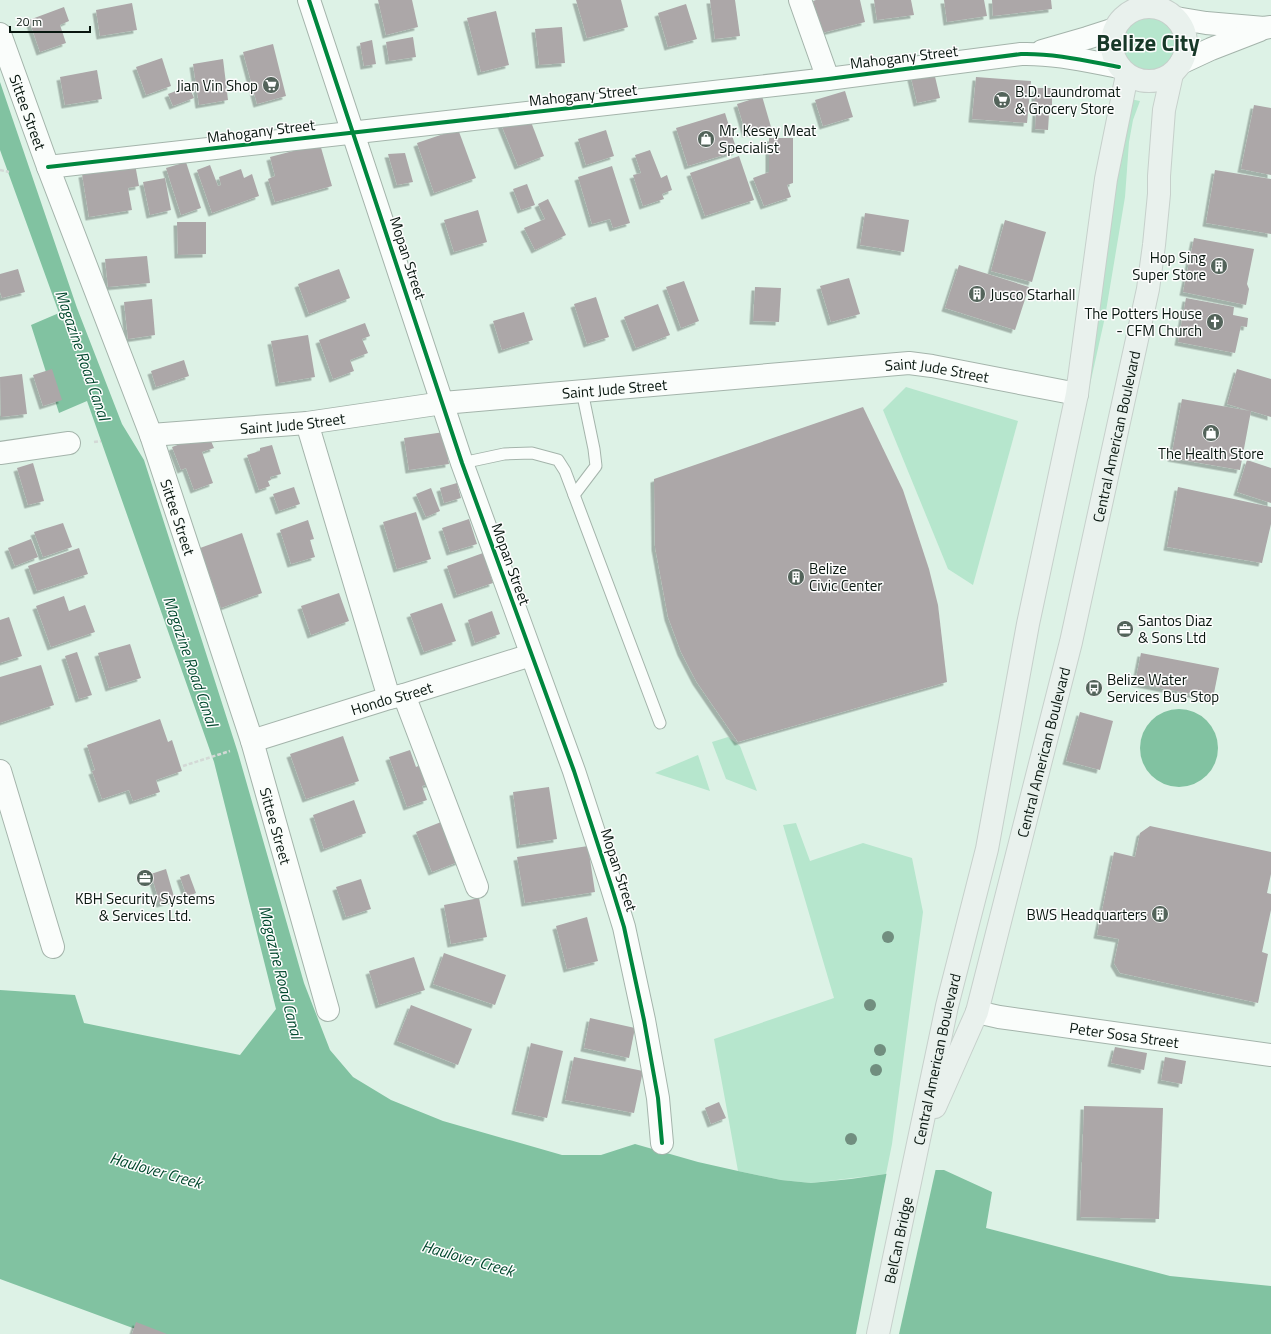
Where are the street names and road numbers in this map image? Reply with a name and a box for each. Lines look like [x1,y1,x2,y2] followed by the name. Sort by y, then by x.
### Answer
[849,39,960,75] street label: Mahogany Street
[4,71,53,154] street label: Sittee Street
[528,78,639,112] street label: Mahogany Street
[206,113,317,149] street label: Mahogany Street
[384,214,432,303] street label: Mopan Street
[1086,349,1146,524] street label: Central American Boulevard
[884,351,992,388] street label: Saint Jude Street
[561,372,669,404] street label: Saint Jude Street
[239,406,347,440] street label: Saint Jude Street
[155,476,202,559] street label: Sittee Street
[486,520,537,609] street label: Mopan Street
[1010,664,1076,840] street label: Central American Boulevard
[348,675,436,721] street label: Hondo Street
[254,785,298,868] street label: Sittee Street
[595,826,643,915] street label: Mopan Street
[907,971,966,1147] street label: Central American Boulevard
[1068,1015,1181,1054] street label: Peter Sosa Street
[877,1194,918,1286] street label: BelCan Bridge

